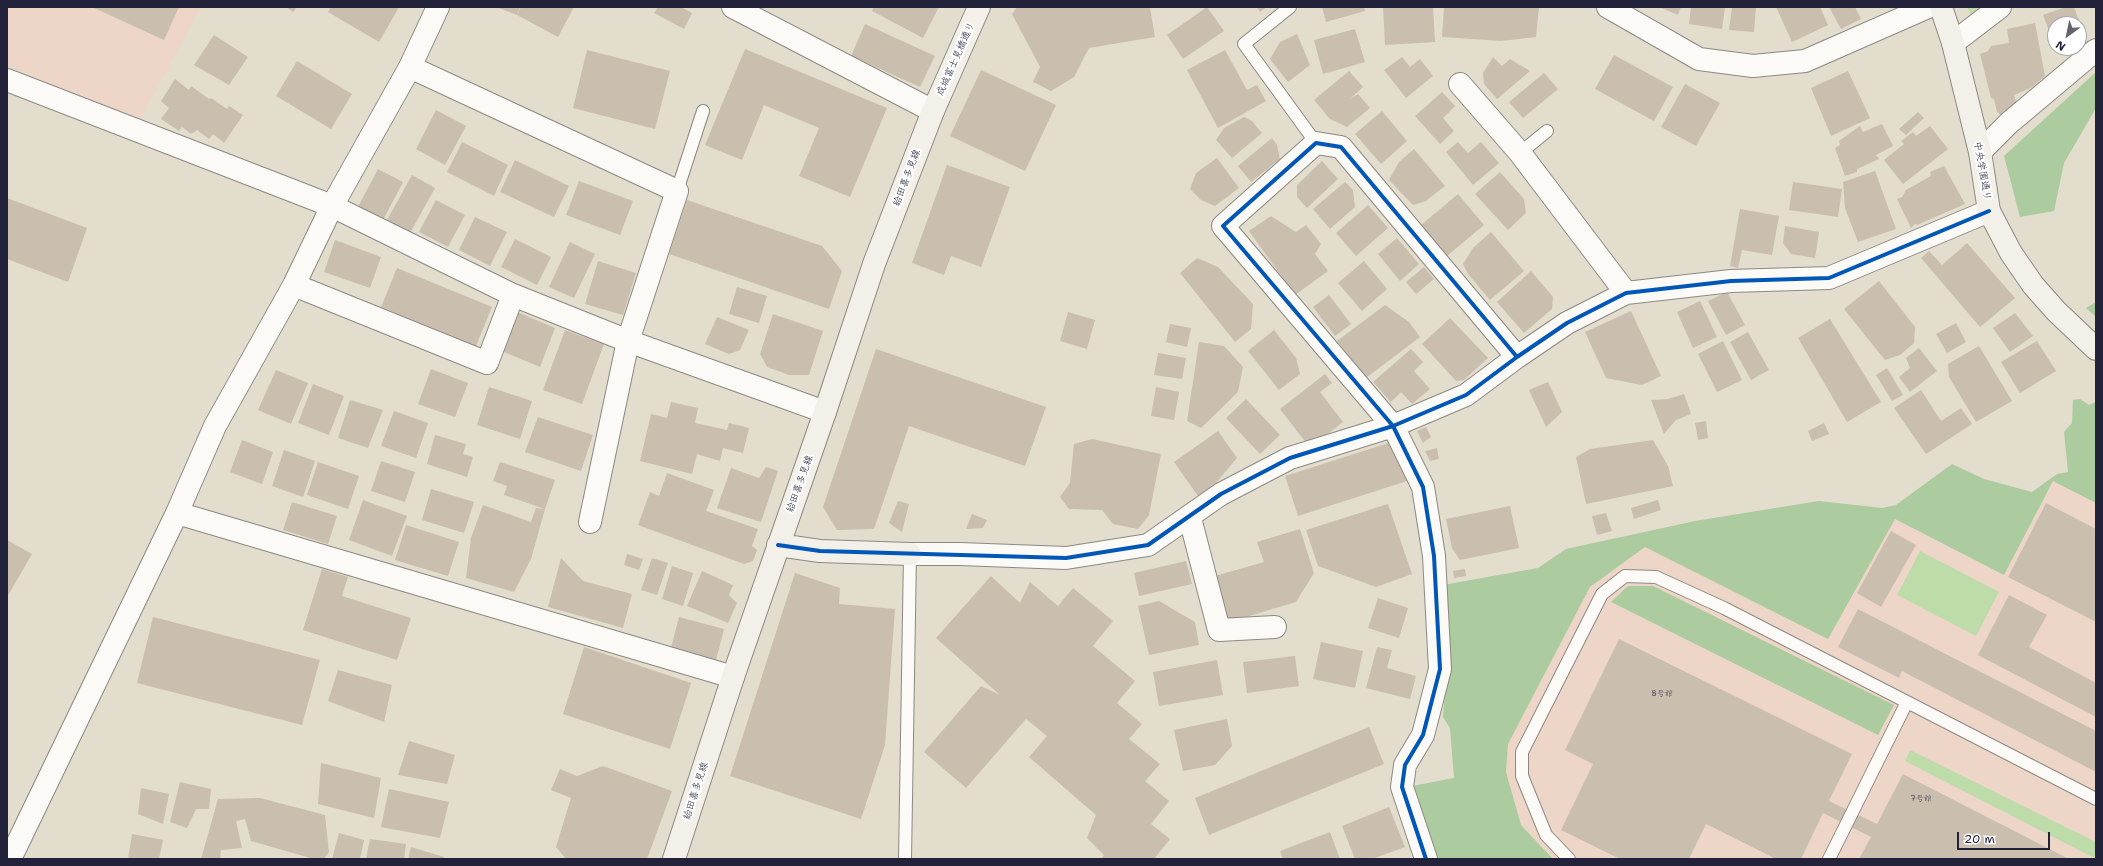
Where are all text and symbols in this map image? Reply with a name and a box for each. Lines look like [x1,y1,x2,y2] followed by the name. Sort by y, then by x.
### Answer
[2047,16,2087,56] north arrow
[934,20,978,98] street label: 成城富士見橋通り
[2053,37,2068,54] text: N
[1971,140,1993,202] street label: 中央学園通り
[891,148,923,208] street label: 給田喜多見線
[784,454,816,514] street label: 給田喜多見線
[1651,689,1673,699] house number: 8号館
[681,761,711,821] street label: 給田喜多見線
[1910,794,1932,804] house number: 7号館
[1959,824,2052,850] scale bar
[1964,831,1995,847] text: 20 m

